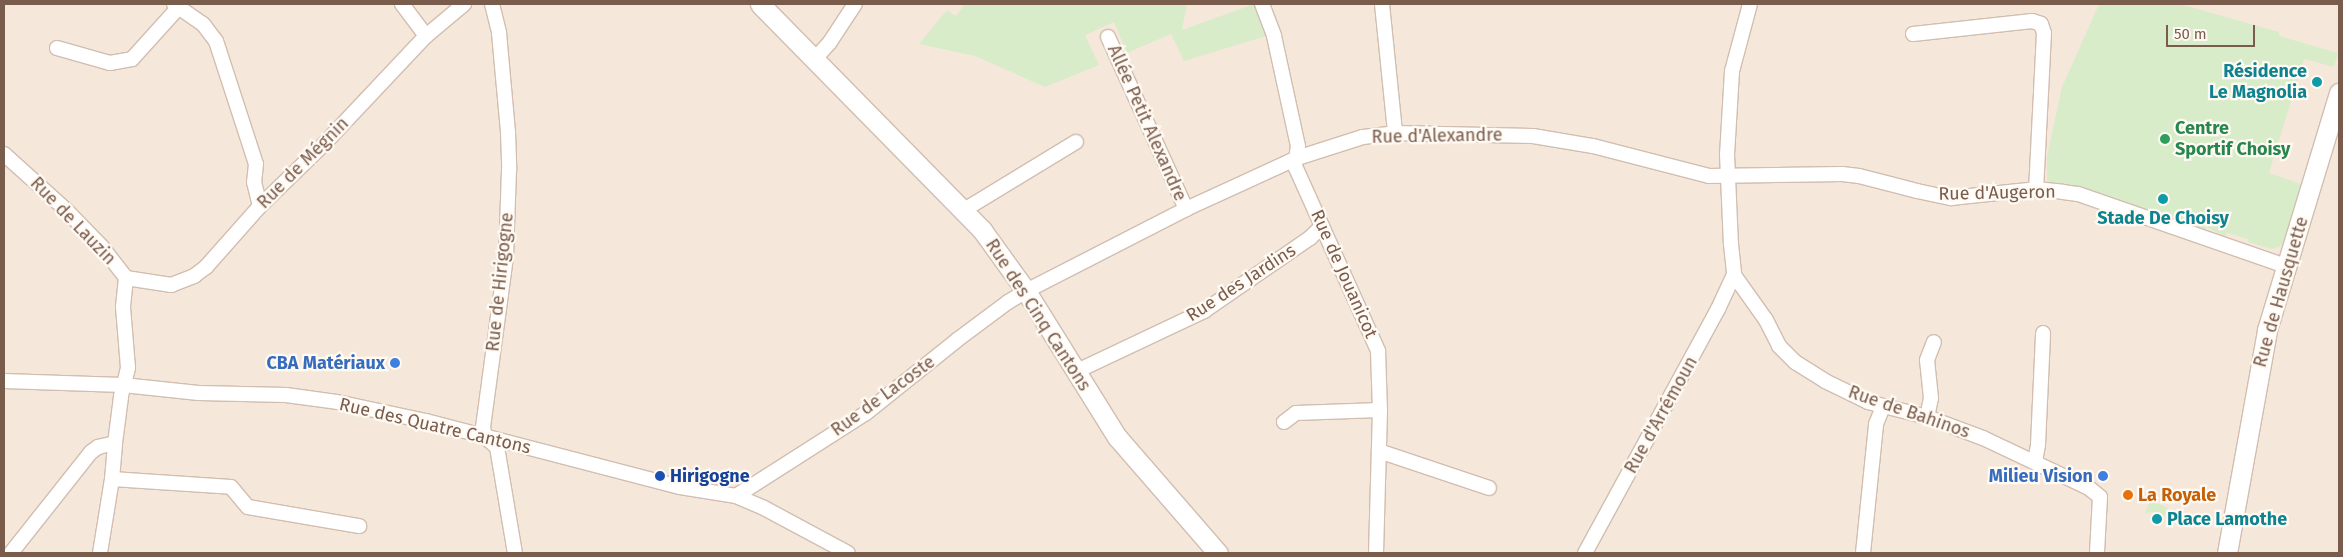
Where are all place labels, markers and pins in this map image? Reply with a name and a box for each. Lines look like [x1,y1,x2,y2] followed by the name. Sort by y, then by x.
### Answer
[2209,61,2307,104] place label: Résidence Le Magnolia
[2311,76,2323,88] marker: Résidence Le Magnolia
[2175,118,2290,160] place label: Centre Sportif Choisy
[2159,133,2171,145] marker: Centre Sportif Choisy
[2157,193,2169,205] marker: Stade De Choisy
[2097,207,2229,229] place label: Stade De Choisy
[267,352,385,374] place label: CBA Matériaux
[389,357,401,369] marker: CBA Matériaux
[670,465,750,487] place label: Hirigogne
[1989,465,2093,487] place label: Milieu Vision
[654,470,666,482] marker: Hirigogne
[2097,470,2109,482] marker: Milieu Vision
[2138,484,2216,506] place label: La Royale
[2122,489,2134,501] marker: La Royale
[2167,508,2287,530] place label: Place Lamothe
[2151,513,2163,525] marker: Place Lamothe

